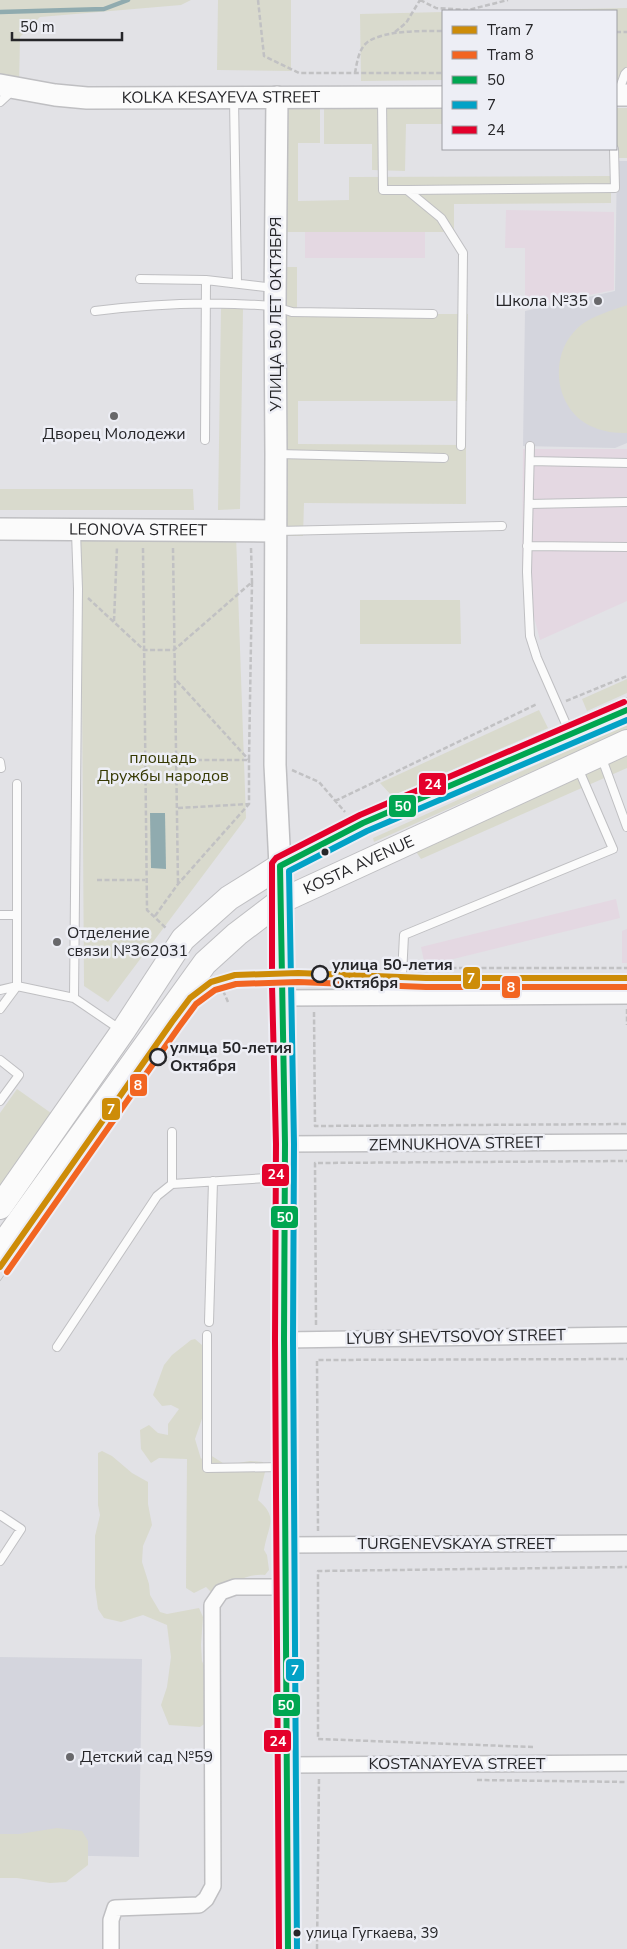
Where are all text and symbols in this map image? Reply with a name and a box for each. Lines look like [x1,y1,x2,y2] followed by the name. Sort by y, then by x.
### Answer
[12,10,122,42] scale bar
[442,10,617,150] legend
[20,17,55,37] text: 50 m
[487,20,534,40] text: Tram 7
[487,45,534,65] text: Tram 8
[487,70,505,90] text: 50
[122,86,321,109] street label: KOLKA KESAYEVA STREET
[487,95,496,115] text: 7
[487,120,505,140] text: 24
[265,217,287,412] street label: УЛИЦА 50 ЛЕТ ОКТЯБРЯ
[495,290,588,312] place label: Школа №35
[592,295,604,307] marker: Школа №35
[108,410,120,422] marker: Дворец Молодежи
[43,423,185,445] place label: Дворец Молодежи
[69,518,208,542] street label: LEONOVA STREET
[97,747,229,787] park label: площадь Дружбы народов
[418,772,447,796] line badge: 24
[425,775,442,794] text: 24
[388,794,417,818] line badge: 50
[395,797,411,816] text: 50
[300,830,418,900] street label: KOSTA AVENUE
[320,847,330,857] unlabelled marker
[67,922,188,962] place label: Отделение связи №362031
[51,936,63,948] marker: Отделение связи №362031
[332,954,453,994] place label: улица 50-летия Октября
[311,965,329,983] marker: улица 50-летия Октября
[462,966,481,990] line badge: 7
[467,969,475,988] text: 7
[501,975,521,999] line badge: 8
[507,978,515,997] text: 8
[170,1037,292,1077] place label: улмца 50-летия Октября
[149,1048,167,1066] marker: улмца 50-летия Октября
[129,1073,148,1097] line badge: 8
[134,1076,142,1095] text: 8
[101,1097,121,1121] line badge: 7
[107,1100,115,1119] text: 7
[369,1131,544,1157] street label: ZEMNUKHOVA STREET
[261,1163,290,1187] line badge: 24
[268,1165,285,1184] text: 24
[270,1205,299,1229] line badge: 50
[277,1208,293,1227] text: 50
[346,1324,566,1350] street label: LYUBY SHEVTSOVOY STREET
[357,1533,555,1555] street label: TURGENEVSKAYA STREET
[285,1658,305,1682] line badge: 7
[291,1661,299,1680] text: 7
[272,1693,301,1717] line badge: 50
[278,1696,294,1715] text: 50
[263,1729,292,1753] line badge: 24
[270,1732,287,1751] text: 24
[80,1746,213,1768] place label: Детский сад №59
[64,1751,76,1763] marker: Детский сад №59
[369,1753,546,1775] street label: KOSTANAYEVA STREET
[306,1923,439,1943] place label: улица Гугкаева, 39
[292,1928,302,1938] marker: улица Гугкаева, 39

